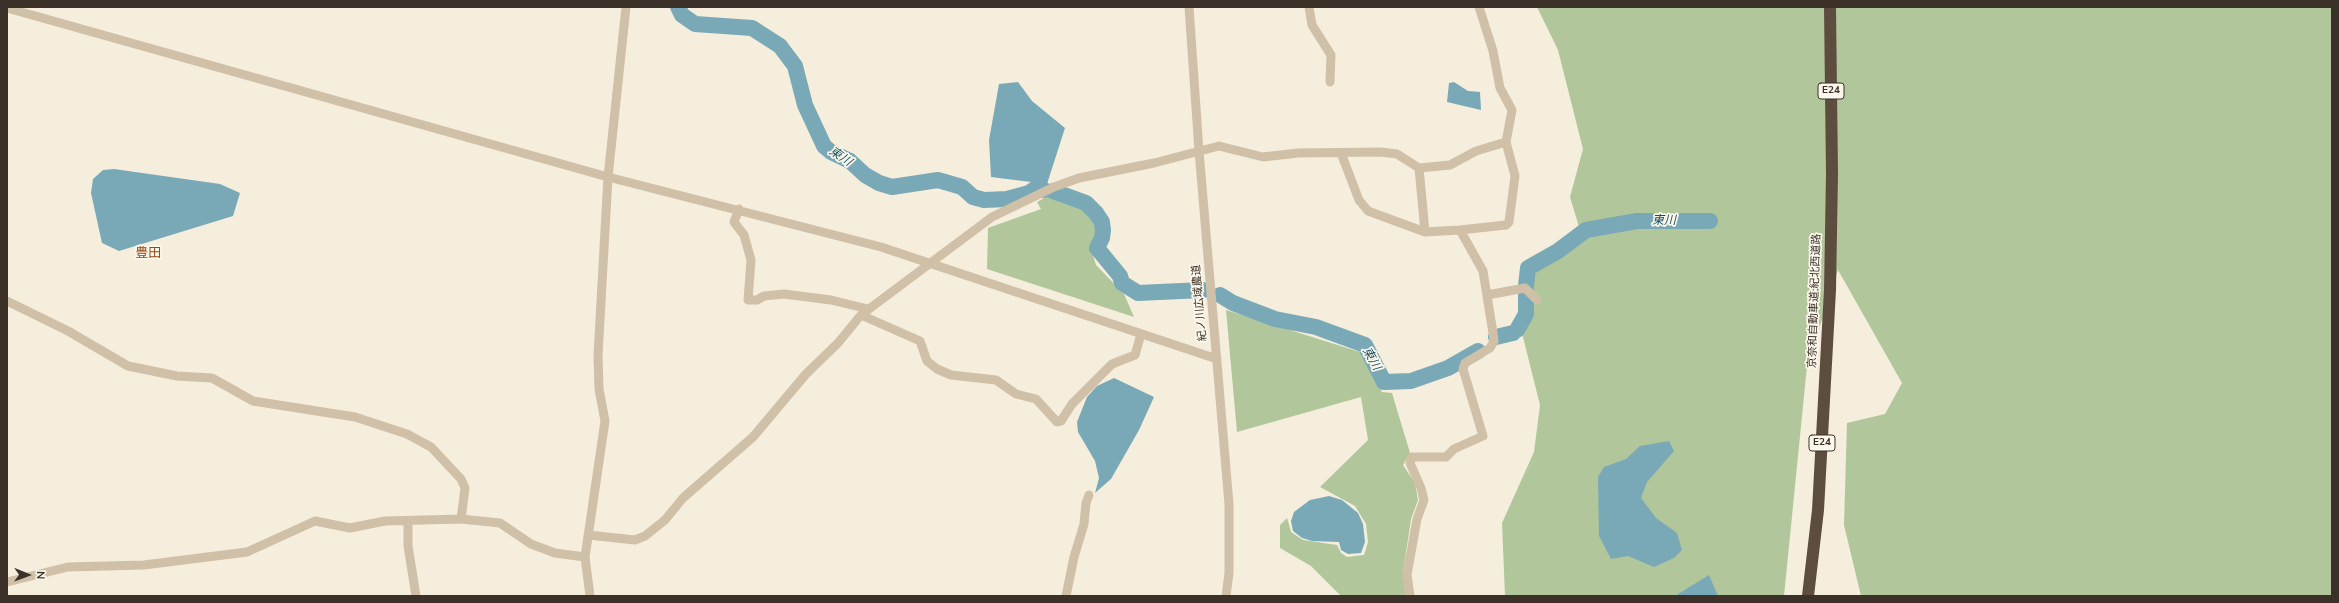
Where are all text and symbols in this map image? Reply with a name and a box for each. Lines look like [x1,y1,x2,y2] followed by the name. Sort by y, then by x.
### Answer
[1818,83,1844,99] road number: E24
[826,144,854,170] water label: 東川
[1652,214,1676,228] water label: 東川
[1806,234,1824,368] street label: 京奈和自動車道;紀北西道路
[135,246,161,262] district label: 豊田
[1190,264,1210,342] street label: 紀ノ川広域農道
[1359,345,1383,373] water label: 東川
[1809,435,1835,451] road number: E24
[8,555,48,595] north arrow
[33,571,48,579] text: N

